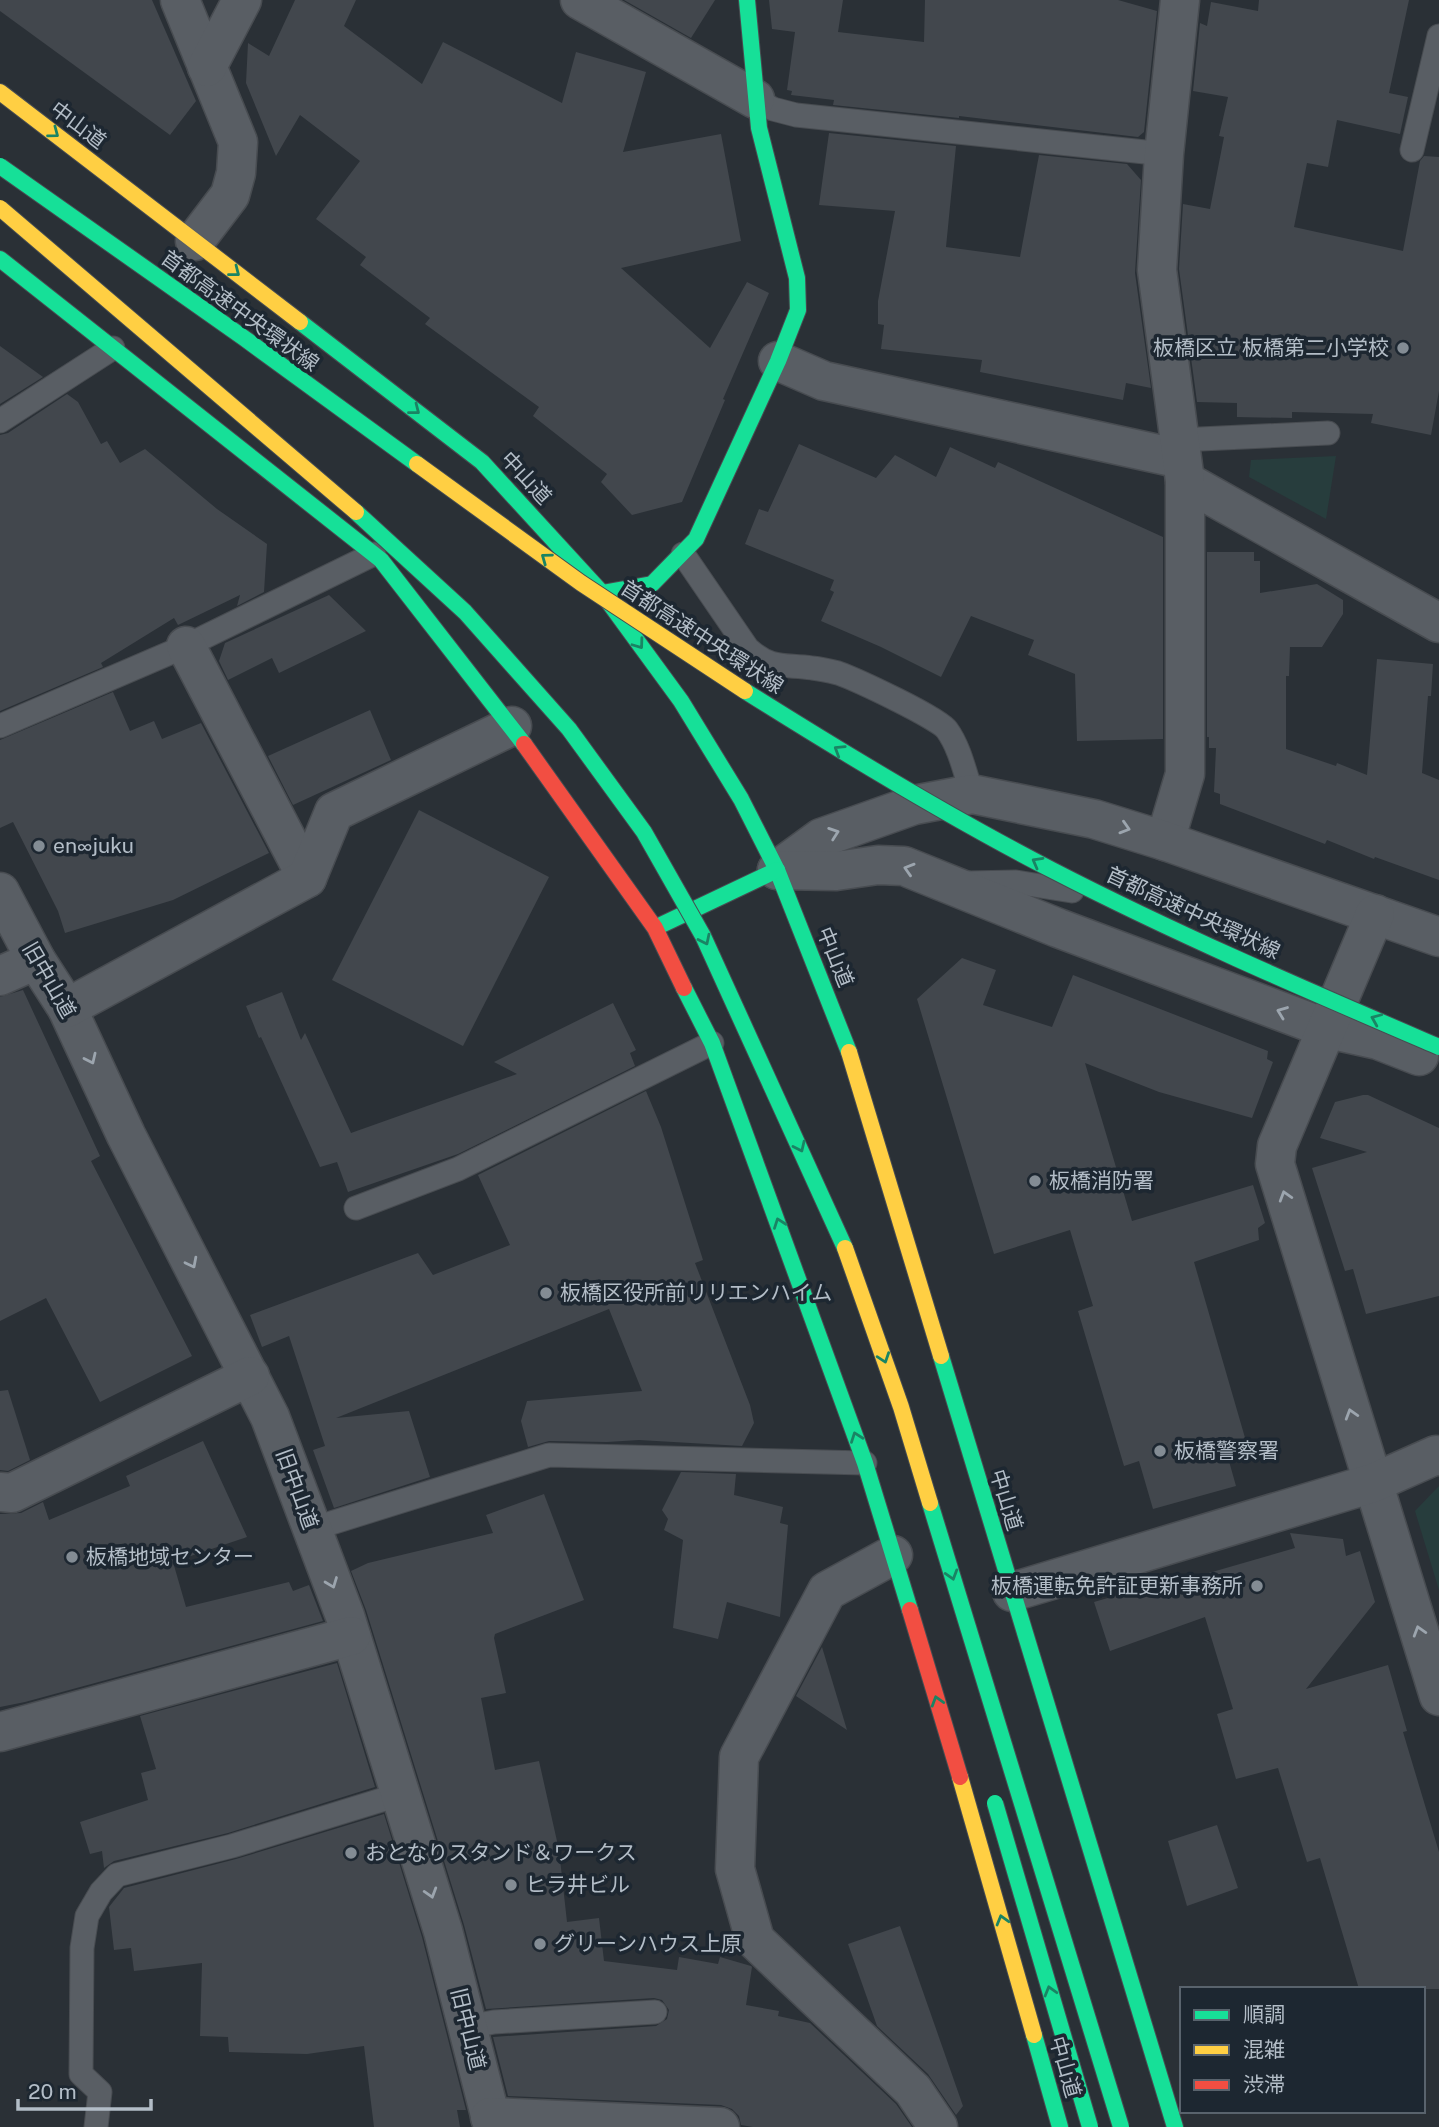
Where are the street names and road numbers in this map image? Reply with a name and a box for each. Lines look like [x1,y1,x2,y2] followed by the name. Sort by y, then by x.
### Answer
[46,96,111,154] street label: 中山道
[156,245,324,376] street label: 首都高速中央環状線
[496,446,557,509] street label: 中山道
[616,575,788,699] street label: 首都高速中央環状線
[1102,861,1284,964] street label: 首都高速中央環状線
[812,923,859,991] street label: 中山道
[18,937,81,1022] street label: 旧中山道
[271,1445,324,1533] street label: 旧中山道
[985,1466,1028,1534] street label: 中山道
[446,1985,491,2073] street label: 旧中山道
[1045,2033,1086,2101] street label: 中山道

